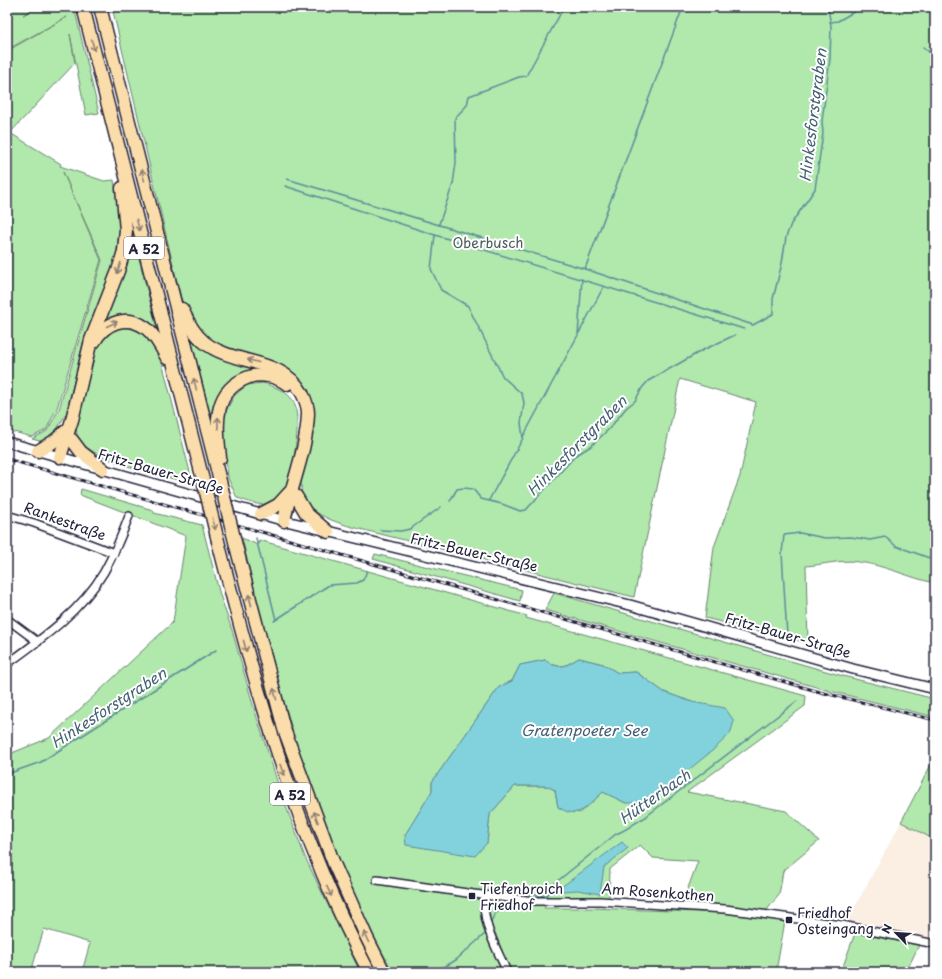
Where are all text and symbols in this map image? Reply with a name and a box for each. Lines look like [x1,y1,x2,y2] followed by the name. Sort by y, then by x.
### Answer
[90,38,97,51] one-way arrow
[792,47,832,183] water label: Hinkesforstgraben
[139,169,146,182] one-way arrow
[135,218,143,231] one-way arrow
[453,232,523,253] park label: Oberbusch
[124,237,164,259] road number: A 52
[115,262,122,275] one-way arrow
[106,320,118,327] one-way arrow
[247,357,260,365] one-way arrow
[191,378,198,391] one-way arrow
[521,389,632,500] water label: Hinkesforstgraben
[214,417,222,430] one-way arrow
[96,443,226,499] street label: Fritz-Bauer-Straße
[21,496,109,546] street label: Rankestraße
[211,517,218,530] one-way arrow
[408,527,540,577] street label: Fritz-Bauer-Straße
[246,594,254,607] one-way arrow
[723,607,853,663] street label: Fritz-Bauer-Straße
[242,639,249,652] one-way arrow
[46,661,171,753] water label: Hinkesforstgraben
[271,688,278,701] one-way arrow
[521,718,648,741] water label: Gratenpoeter See
[614,763,695,829] water label: Hütterbach
[279,764,287,776] one-way arrow
[270,783,310,805] road number: A 52
[311,812,319,824] one-way arrow
[480,878,563,915] place label: Tiefenbroich Friedhof
[601,878,715,906] street label: Am Rosenkothen
[326,885,334,897] one-way arrow
[467,891,477,901] marker: Tiefenbroich Friedhof
[797,902,874,939] place label: Friedhof Osteingang
[876,913,916,953] north arrow
[784,915,794,925] marker: Friedhof Osteingang
[877,921,896,936] text: N
[362,932,369,944] one-way arrow

